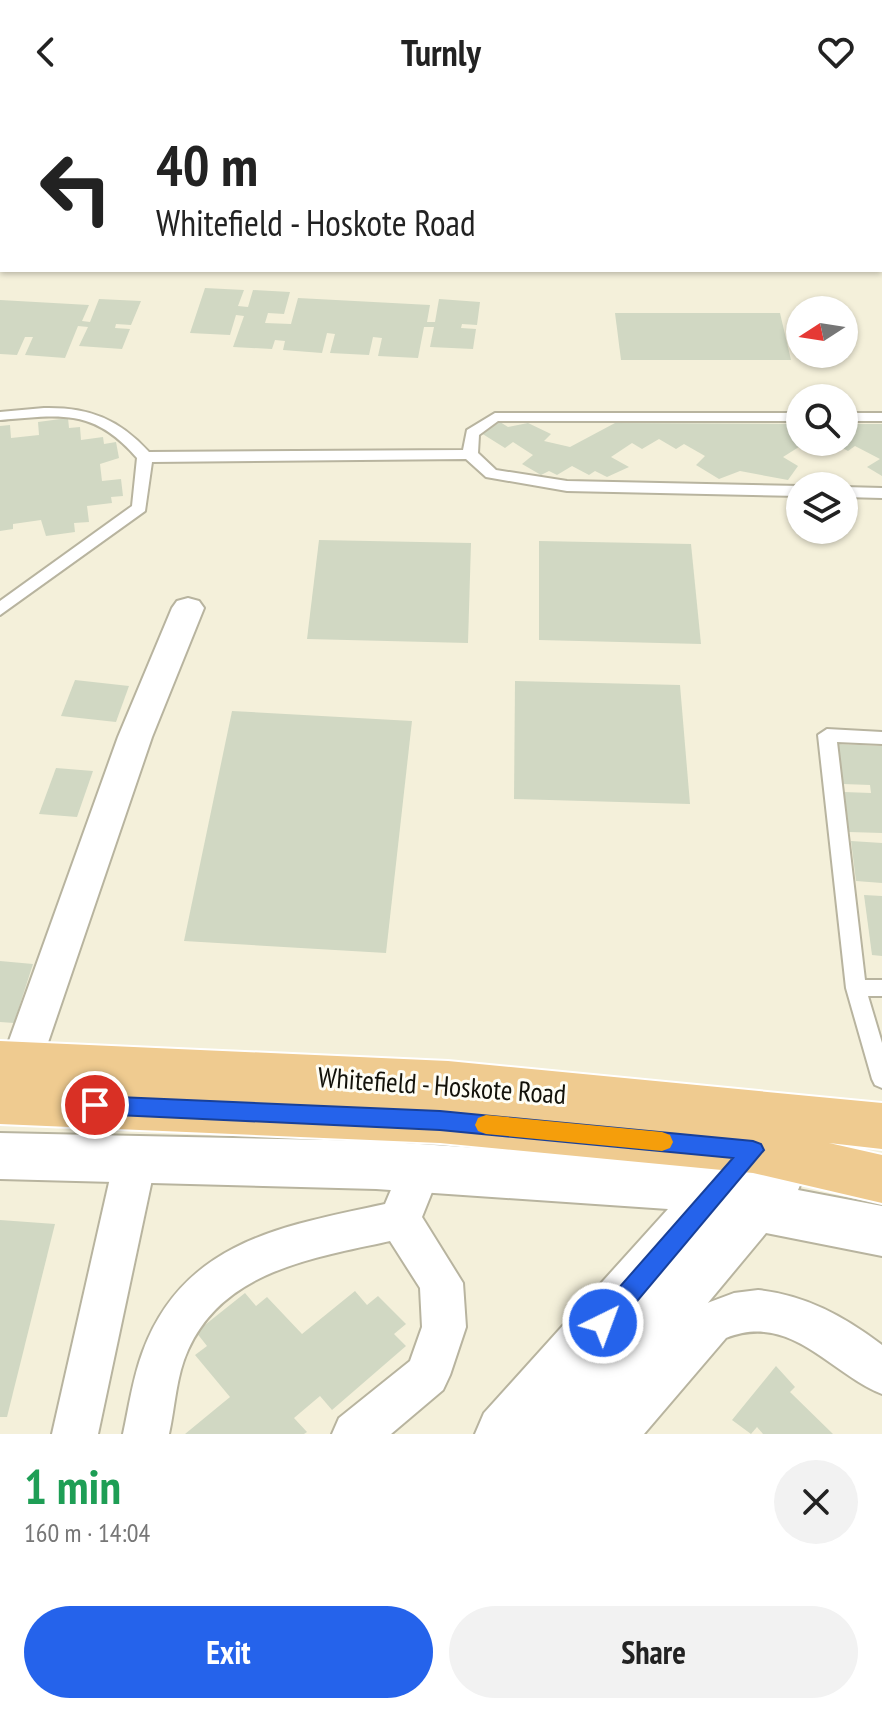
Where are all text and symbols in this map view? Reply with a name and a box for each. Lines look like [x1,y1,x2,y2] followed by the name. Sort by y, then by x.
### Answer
[401,29,481,76] text: Turnly
[24,30,68,74] icon: back
[814,30,858,74] icon: heart
[156,129,258,201] text: 40 m
[24,136,128,240] icon: left
[156,199,476,246] text: Whitefield - Hoskote Road
[786,296,858,368] north arrow
[786,296,858,544] map controls
[786,384,858,456] button: search
[786,472,858,544] button: layers
[317,1058,567,1112] street label: Whitefield - Hoskote Road
[61,1071,129,1139] pin
[73,1083,117,1127] icon: arrive
[561,1281,645,1365] position arrow
[24,1455,121,1517] text: 1 min
[774,1460,858,1544] button: close
[24,1516,150,1549] text: 160 m · 14:04
[24,1606,433,1698] button: Exit
[449,1606,858,1698] button: Share

